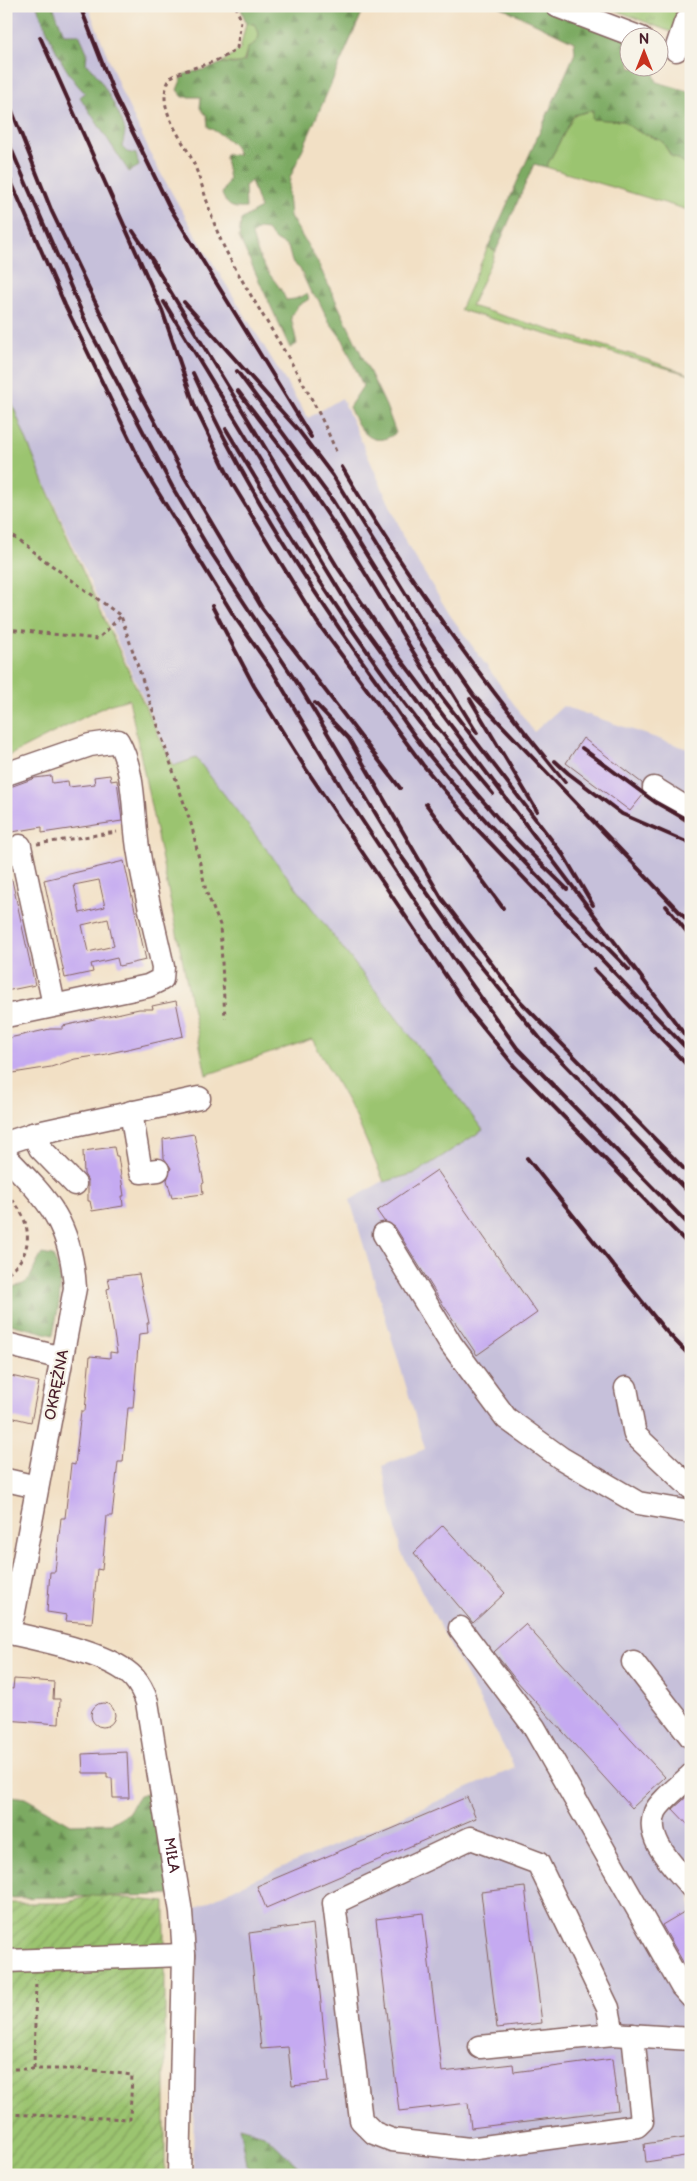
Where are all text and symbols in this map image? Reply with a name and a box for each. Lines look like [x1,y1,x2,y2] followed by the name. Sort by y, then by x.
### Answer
[620,28,670,78] north arrow
[639,31,649,48] text: N
[41,1347,73,1422] street label: OKRĘŻNA
[160,1836,184,1875] street label: MIŁA

